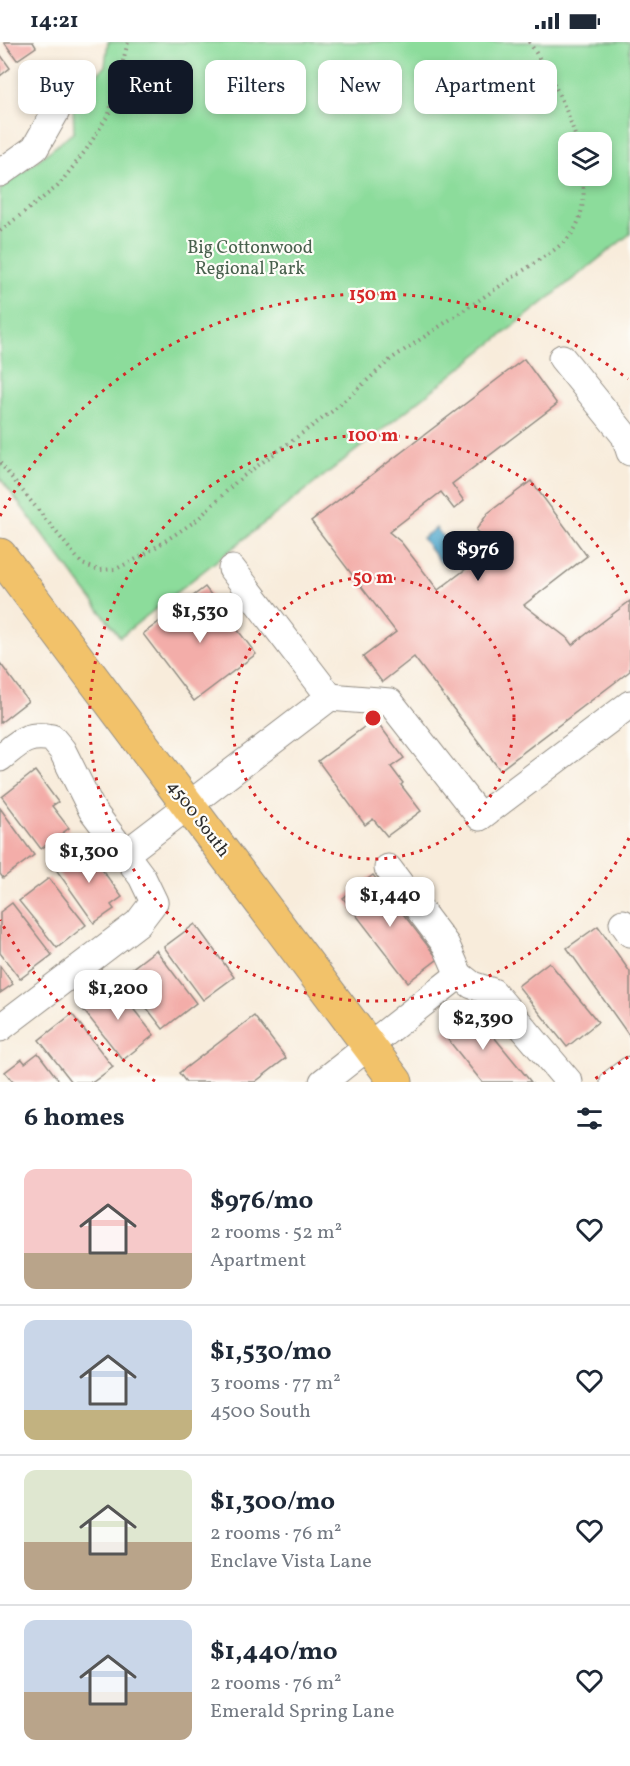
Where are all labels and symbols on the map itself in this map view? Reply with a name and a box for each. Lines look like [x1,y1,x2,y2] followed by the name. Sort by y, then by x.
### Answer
[187,236,313,282] park label: Big Cottonwood Regional Park
[349,283,397,308] text: 150 m
[348,424,398,449] text: 100 m
[442,531,514,582] pin: $976
[353,566,393,591] text: 50 m
[151,593,249,644] pin: $1,530
[363,708,383,728] centre of rings
[161,775,235,863] street label: 4500 South
[40,833,138,884] pin: $1,300
[341,877,439,928] pin: $1,440
[69,970,167,1021] pin: $1,200
[434,1000,532,1051] pin: $2,390

